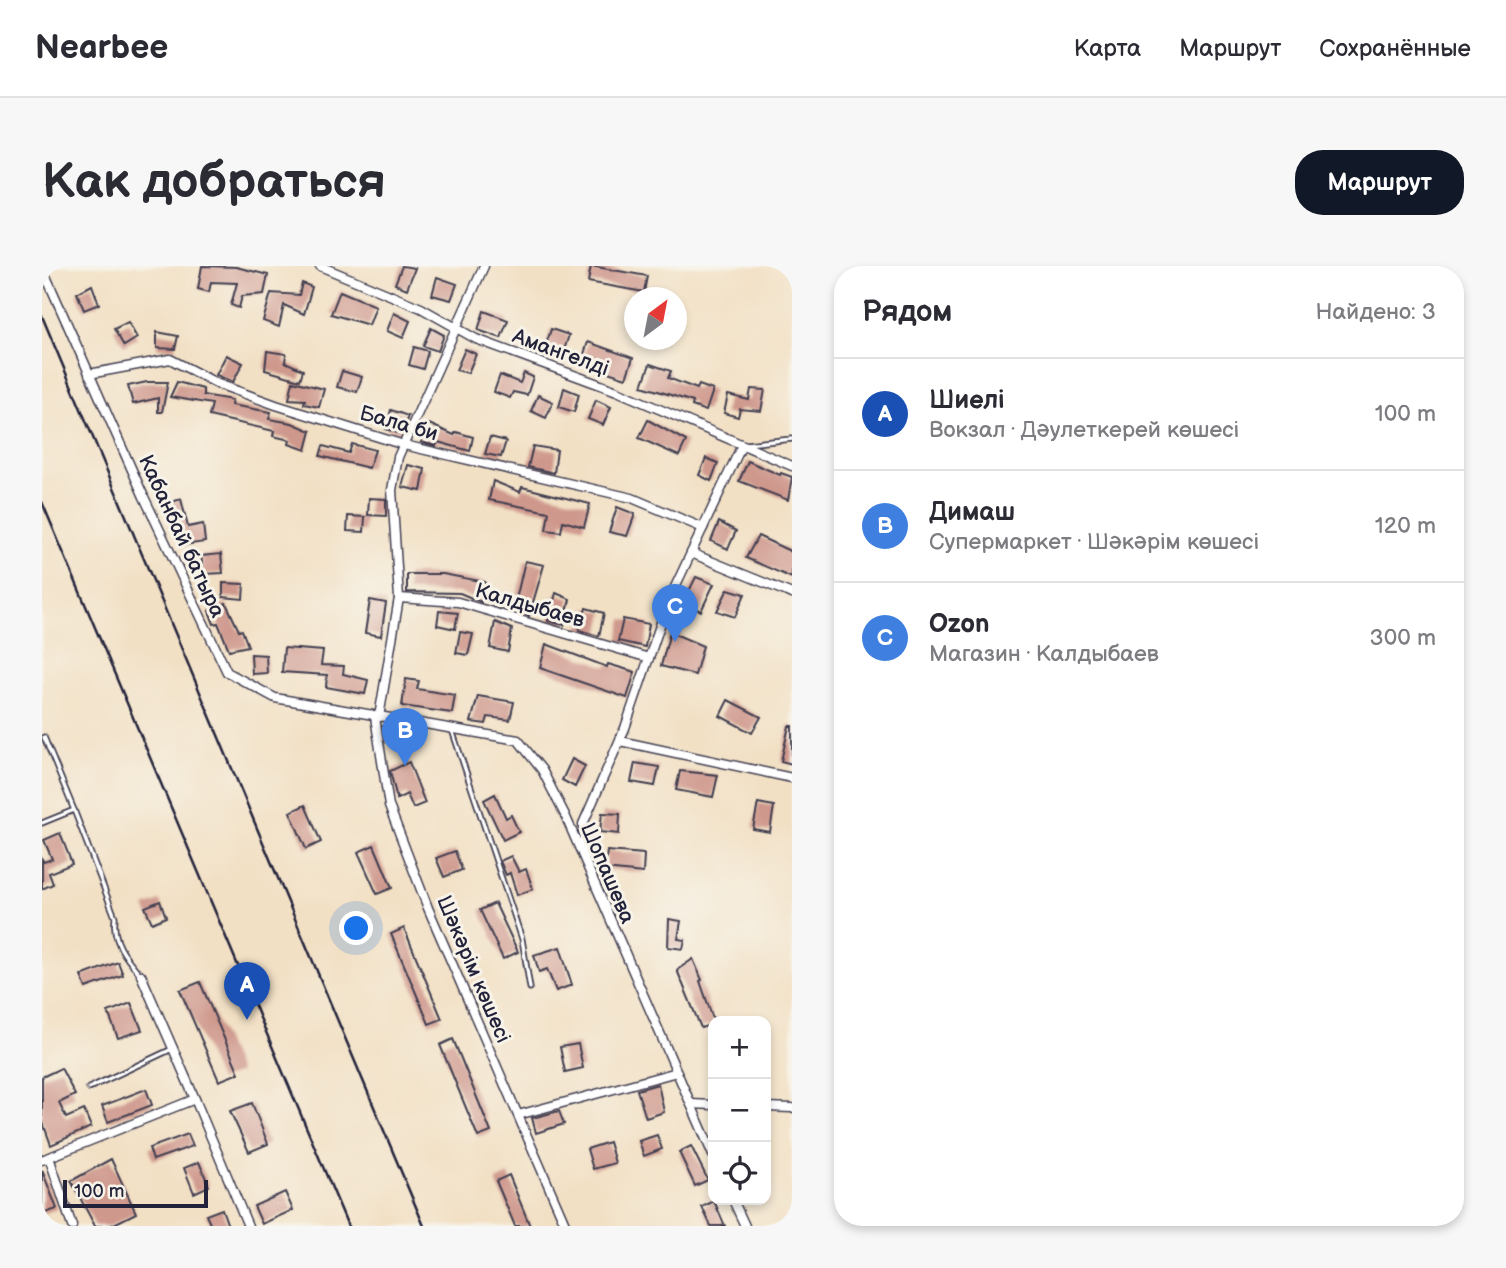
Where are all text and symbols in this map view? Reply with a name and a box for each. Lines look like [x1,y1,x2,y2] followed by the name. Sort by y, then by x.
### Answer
[35,28,168,68] text: Nearbee
[1074,34,1141,63] text: Карта
[1179,34,1281,63] text: Маршрут
[1319,34,1471,63] text: Сохранённые
[1295,150,1464,215] button: Маршрут
[42,153,386,212] text: Как добраться
[624,287,687,350] north arrow
[862,294,952,330] text: Рядом
[1315,298,1436,326] text: Найдено: 3
[508,323,612,381] street label: Амангелді
[929,385,1005,416] text: Шиелі
[357,400,441,447] street label: Бала би
[878,400,892,428] text: A
[1375,400,1436,428] text: 100 m
[929,416,1239,444] text: Вокзал · Дәулеткерей көшесі
[133,451,230,622] street label: Кабанбай батыра
[929,497,1015,528] text: Димаш
[877,512,893,540] text: B
[1375,512,1436,540] text: 120 m
[929,528,1259,556] text: Супермаркет · Шәкәрім көшесі
[472,578,587,633] street label: Калдыбаев
[652,584,698,642] pin: C
[929,609,990,640] text: Ozon
[877,624,893,652] text: C
[1370,624,1436,652] text: 300 m
[929,640,1159,668] text: Магазин · Калдыбаев
[382,708,428,766] pin: B
[575,819,640,928] street label: Шопашева
[431,892,516,1046] street label: Шәкәрім көшесі
[339,911,373,945] your location
[224,962,270,1020] pin: A
[708,1016,771,1205] map controls
[708,1016,771,1079] button: +
[708,1079,771,1142] button: −
[708,1142,771,1205] button: locate
[63,1177,208,1209] scale bar
[74,1180,125,1203] text: 100 m

